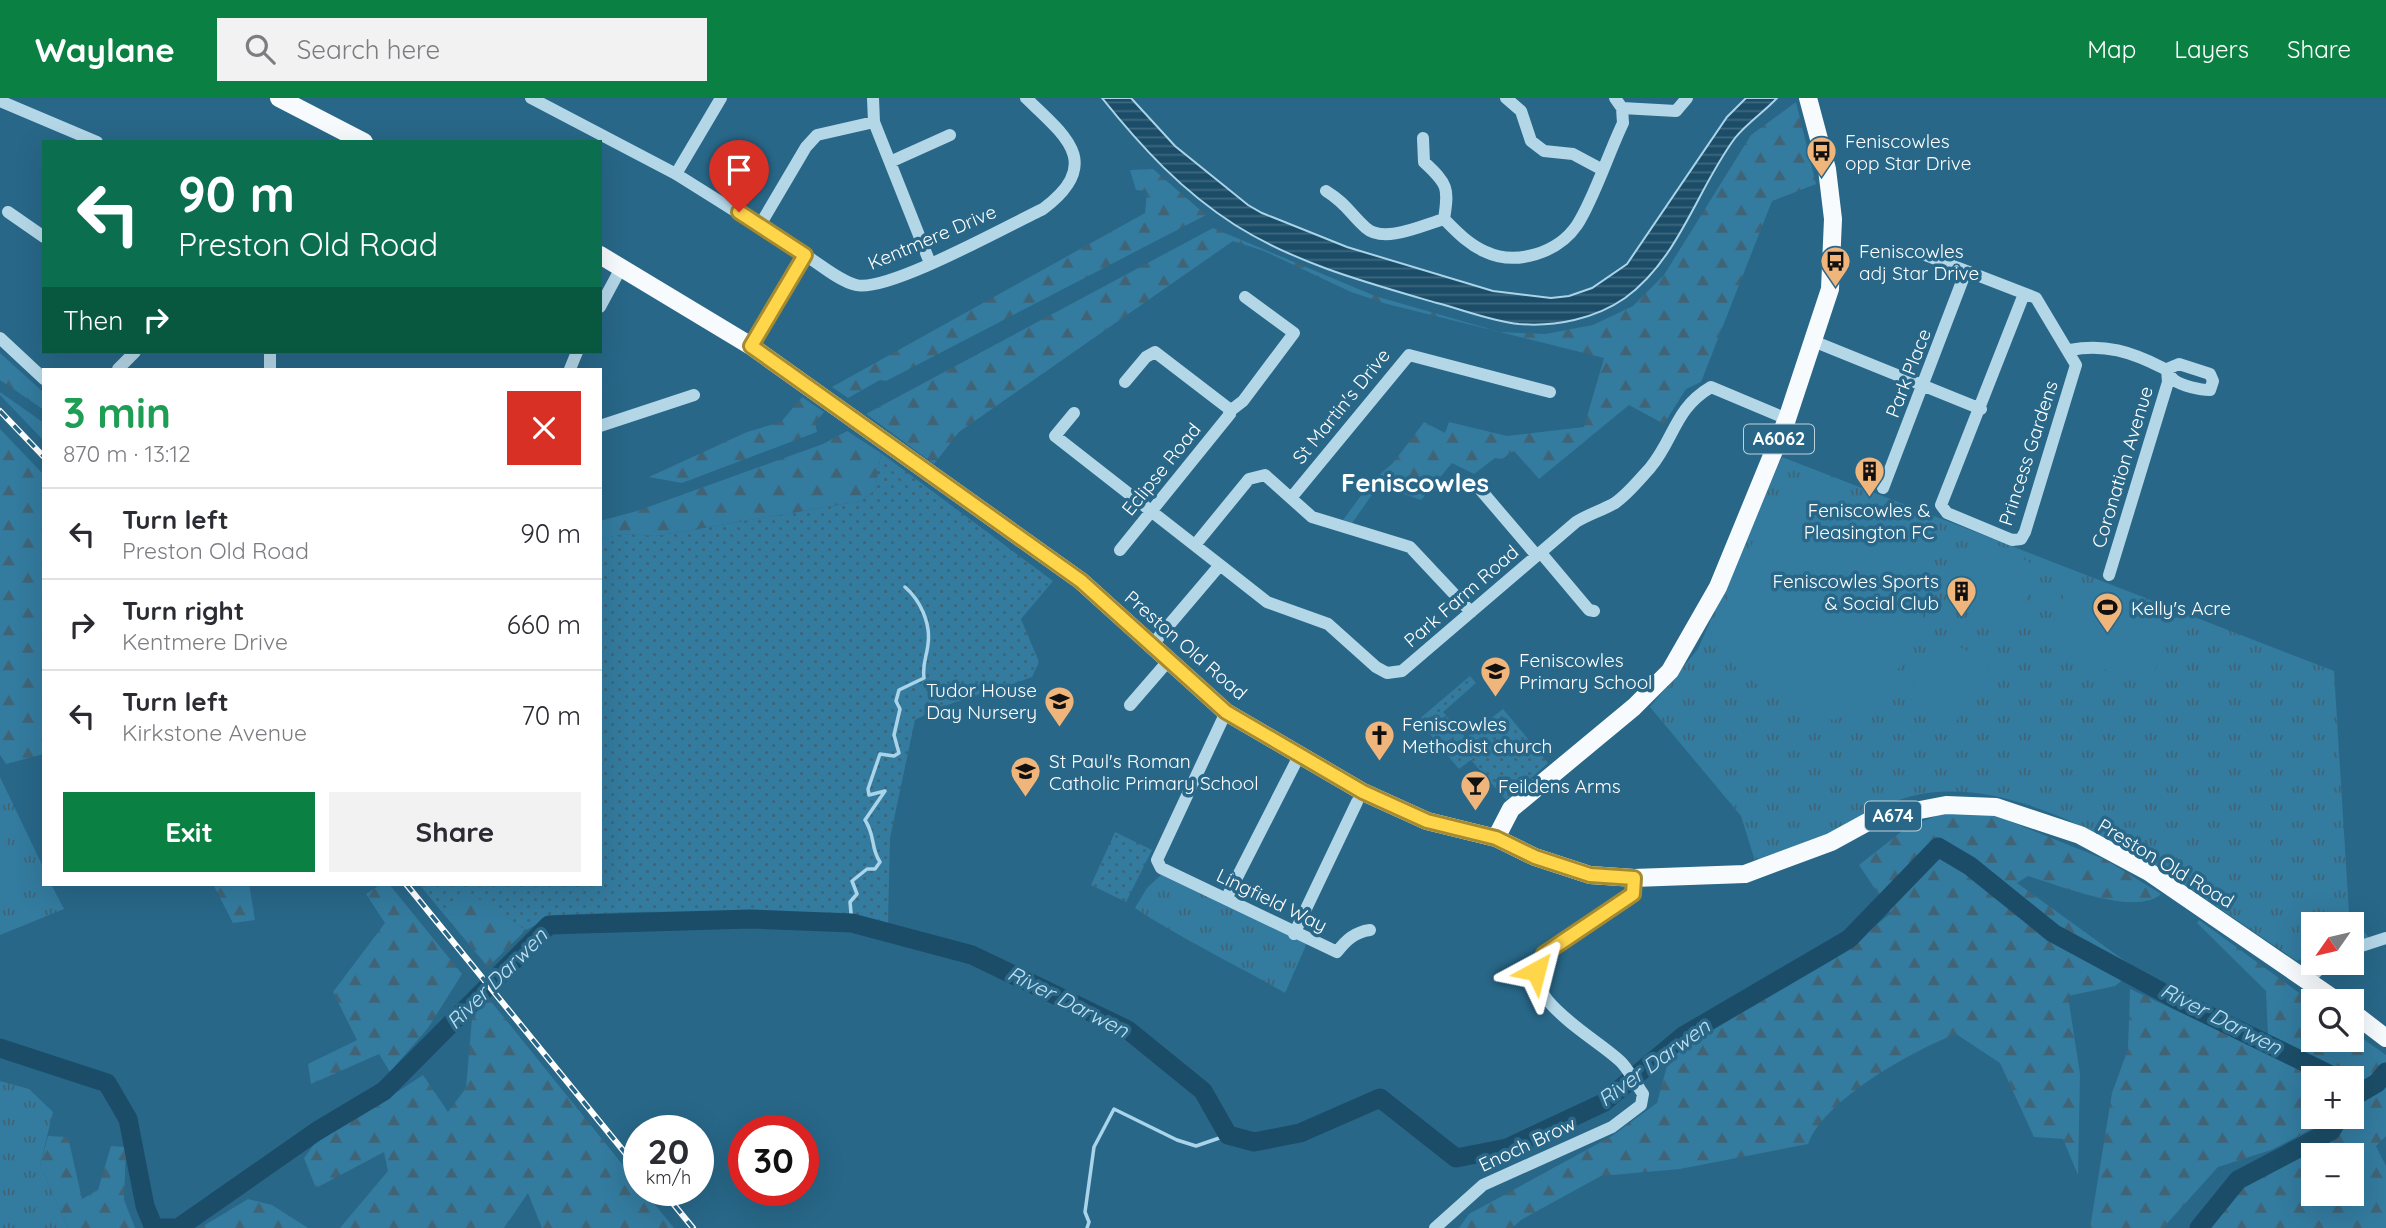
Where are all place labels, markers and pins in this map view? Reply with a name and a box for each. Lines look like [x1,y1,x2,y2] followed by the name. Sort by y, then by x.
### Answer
[1845,129,1972,175] place label: Feniscowles opp Star Drive
[1805,135,1839,179] bus stop icon: Feniscowles opp Star Drive
[709,140,769,212] pin
[1859,239,1979,285] place label: Feniscowles adj Star Drive
[1819,245,1853,289] bus stop icon: Feniscowles adj Star Drive
[1852,454,1886,498] building icon: Feniscowles & Pleasington FC
[1804,498,1934,544] place label: Feniscowles & Pleasington FC
[1773,569,1939,615] place label: Feniscowles Sports & Social Club
[1945,575,1979,619] building icon: Feniscowles Sports & Social Club
[2091,591,2125,635] sports icon: Kelly's Acre
[2131,596,2231,620] place label: Kelly's Acre
[1519,648,1652,694] place label: Feniscowles Primary School
[1479,654,1513,698] school or university icon: Feniscowles Primary School
[926,678,1037,724] place label: Tudor House Day Nursery
[1043,684,1077,728] school or university icon: Tudor House Day Nursery
[1402,712,1552,758] place label: Feniscowles Methodist church
[1362,718,1396,762] church icon: Feniscowles Methodist church
[1049,749,1259,795] place label: St Paul's Roman Catholic Primary School
[1009,755,1043,799] school or university icon: St Paul's Roman Catholic Primary School
[1458,769,1492,813] bar icon: Feildens Arms
[1498,774,1621,798] place label: Feildens Arms

